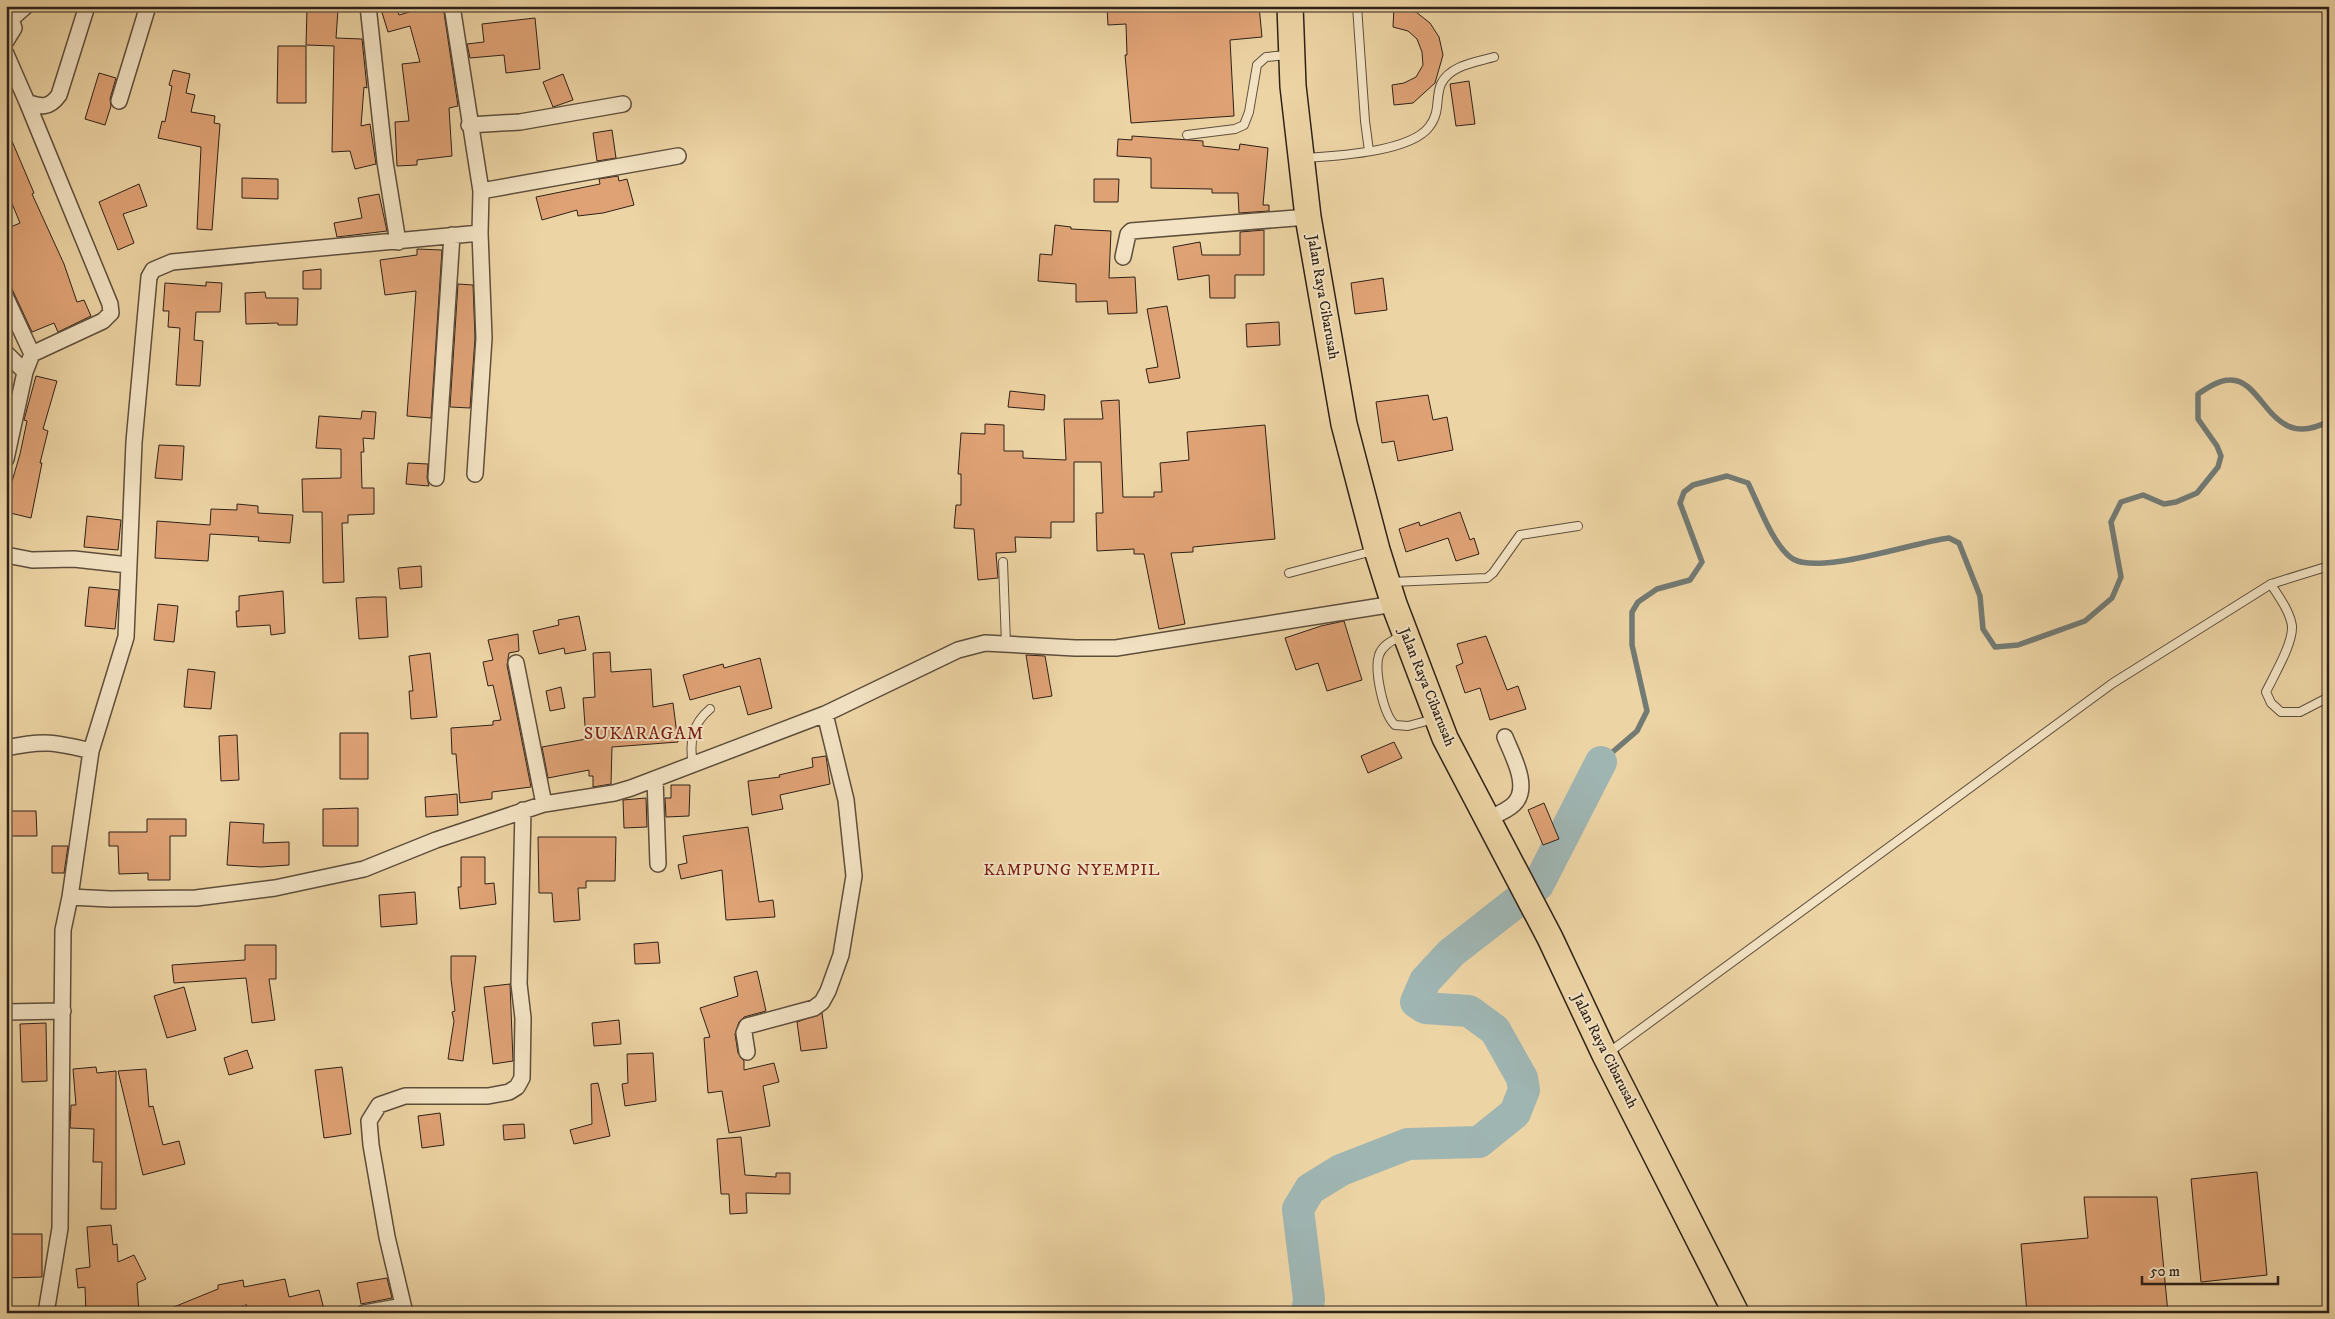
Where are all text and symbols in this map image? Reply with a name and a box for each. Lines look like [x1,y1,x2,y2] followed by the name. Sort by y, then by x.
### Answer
[1302,231,1343,361] street label: Jalan Raya Cibarusah
[1394,623,1459,749] street label: Jalan Raya Cibarusah
[584,723,704,745] district label: SUKARAGAM
[983,860,1161,880] district label: KAMPUNG NYEMPIL
[1567,989,1642,1112] street label: Jalan Raya Cibarusah
[2142,1254,2279,1286] scale bar
[2150,1262,2180,1281] text: 50 m

